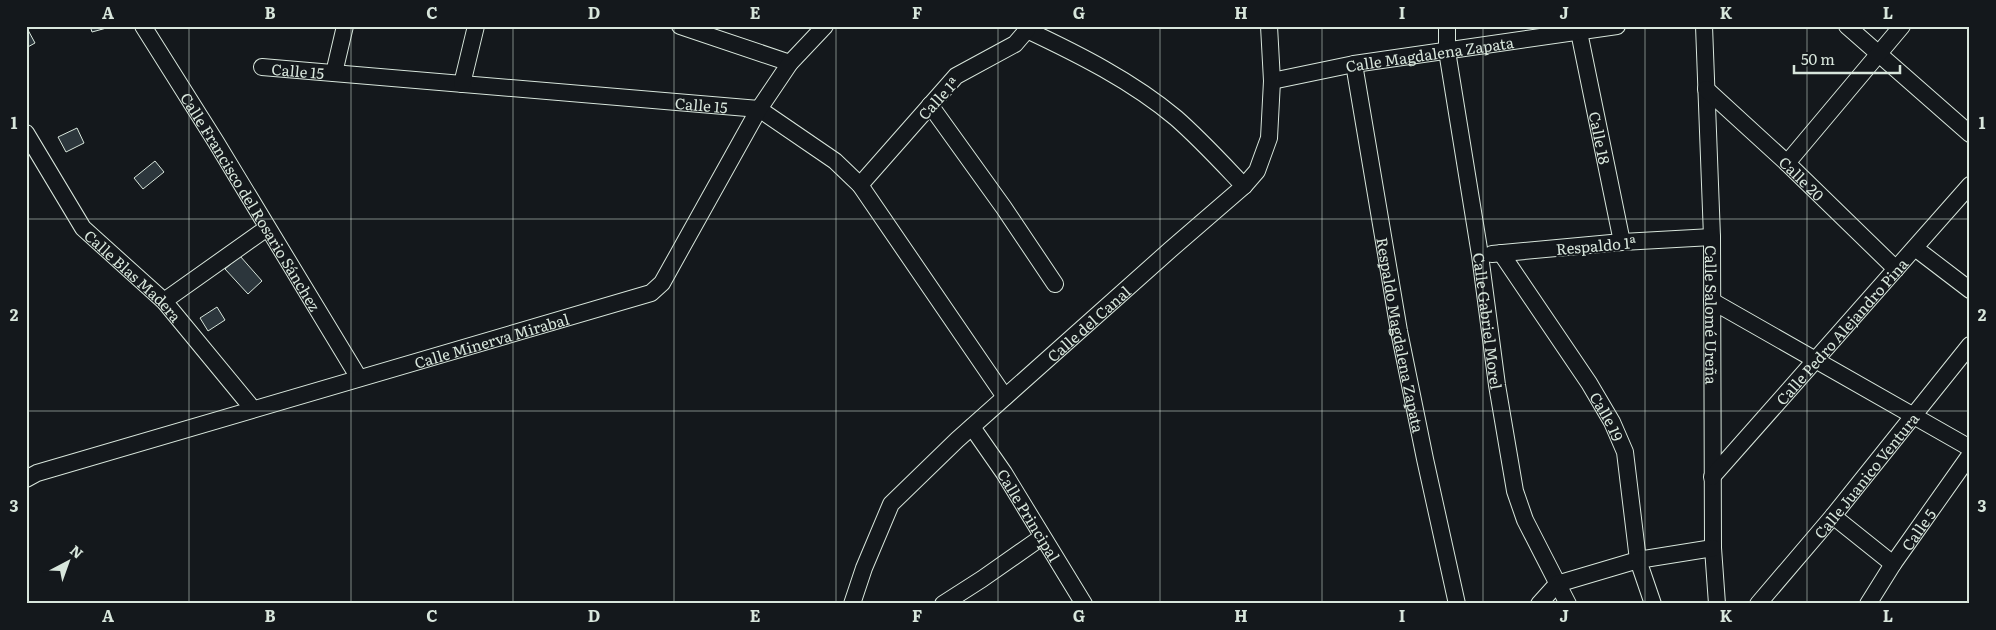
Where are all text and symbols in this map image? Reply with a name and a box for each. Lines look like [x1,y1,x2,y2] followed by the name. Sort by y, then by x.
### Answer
[102,0,114,24] text: A
[264,0,276,24] text: B
[426,0,438,24] text: C
[588,0,600,24] text: D
[750,0,761,24] text: E
[912,0,922,24] text: F
[1073,0,1085,24] text: G
[1234,0,1248,24] text: H
[1399,0,1405,24] text: I
[1559,0,1569,24] text: J
[1720,0,1733,24] text: K
[1883,0,1893,24] text: L
[1343,29,1516,77] street label: Calle Magdalena Zapata
[1794,42,1900,74] scale bar
[1801,47,1835,70] text: 50 m
[271,56,326,84] street label: Calle 15
[912,71,964,125] street label: Calle 1ª
[176,87,327,315] street label: Calle Francisco del Rosario Sánchez
[674,90,729,118] street label: Calle 15
[1584,109,1617,166] street label: Calle 18
[11,110,18,134] text: 1
[1979,110,1986,134] text: 1
[1774,150,1830,206] street label: Calle 20
[80,223,188,327] street label: Calle Blas Madera
[1555,230,1638,260] street label: Respaldo 1ª
[1372,235,1431,436] street label: Respaldo Magdalena Zapata
[1701,245,1724,385] street label: Calle Salomé Ureña
[1468,251,1509,391] street label: Calle Gabriel Morel
[1770,251,1913,410] street label: Calle Pedro Alejandro Pina
[1041,279,1135,367] street label: Calle del Canal
[10,302,19,326] text: 2
[1978,302,1987,326] text: 2
[411,306,572,373] street label: Calle Minerva Mirabal
[1585,387,1630,444] street label: Calle 19
[1808,406,1924,543] street label: Calle Juanico Ventura
[992,464,1067,566] street label: Calle Principal
[10,493,19,517] text: 3
[1978,493,1987,517] text: 3
[1895,503,1941,555] street label: Calle 5
[42,538,92,588] north arrow
[66,540,88,563] text: N
[102,603,114,627] text: A
[264,603,276,627] text: B
[426,603,438,627] text: C
[588,603,600,627] text: D
[750,603,761,627] text: E
[912,603,922,627] text: F
[1073,603,1085,627] text: G
[1234,603,1248,627] text: H
[1399,603,1405,627] text: I
[1559,603,1569,627] text: J
[1720,603,1733,627] text: K
[1883,603,1893,627] text: L

